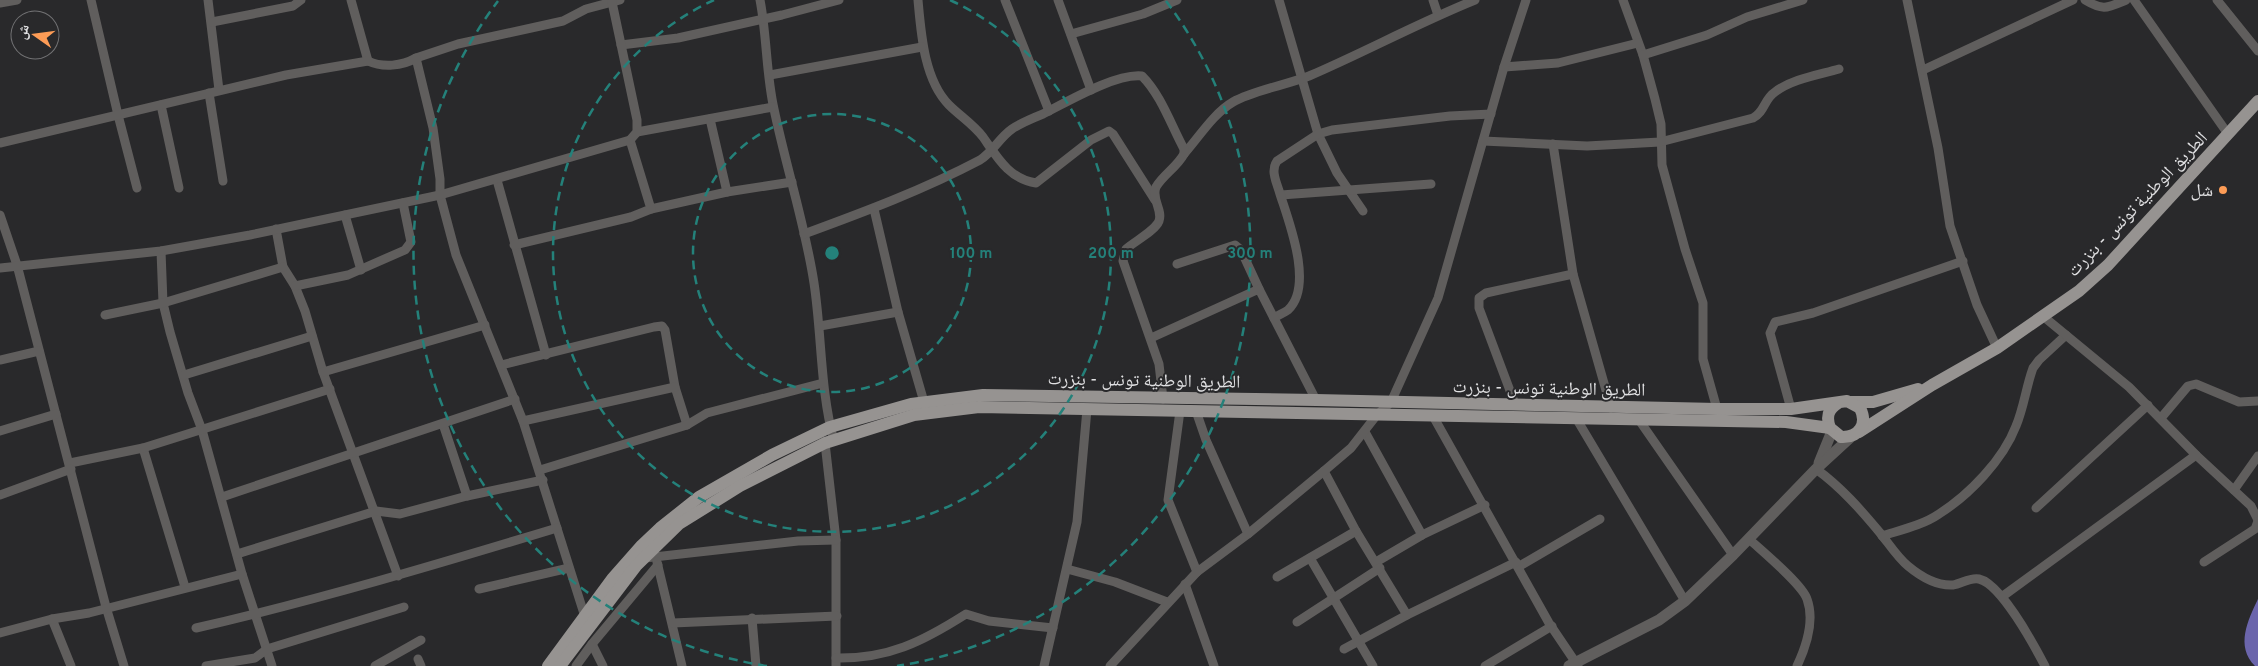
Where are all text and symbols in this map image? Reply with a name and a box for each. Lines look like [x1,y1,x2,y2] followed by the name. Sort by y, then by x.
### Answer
[10,10,60,60] north arrow
[14,23,34,41] text: ش
[2063,128,2213,282] street label: الطريق الوطنية تونس - بنزرت
[2191,180,2213,203] place label: شل
[2217,184,2229,196] marker: شل
[823,244,841,262] centre of rings
[950,245,992,264] text: 100 m
[1088,245,1134,264] text: 200 m
[1227,245,1273,264] text: 300 m
[1047,368,1241,395] street label: الطريق الوطنية تونس - بنزرت
[1452,376,1646,403] street label: الطريق الوطنية تونس - بنزرت

